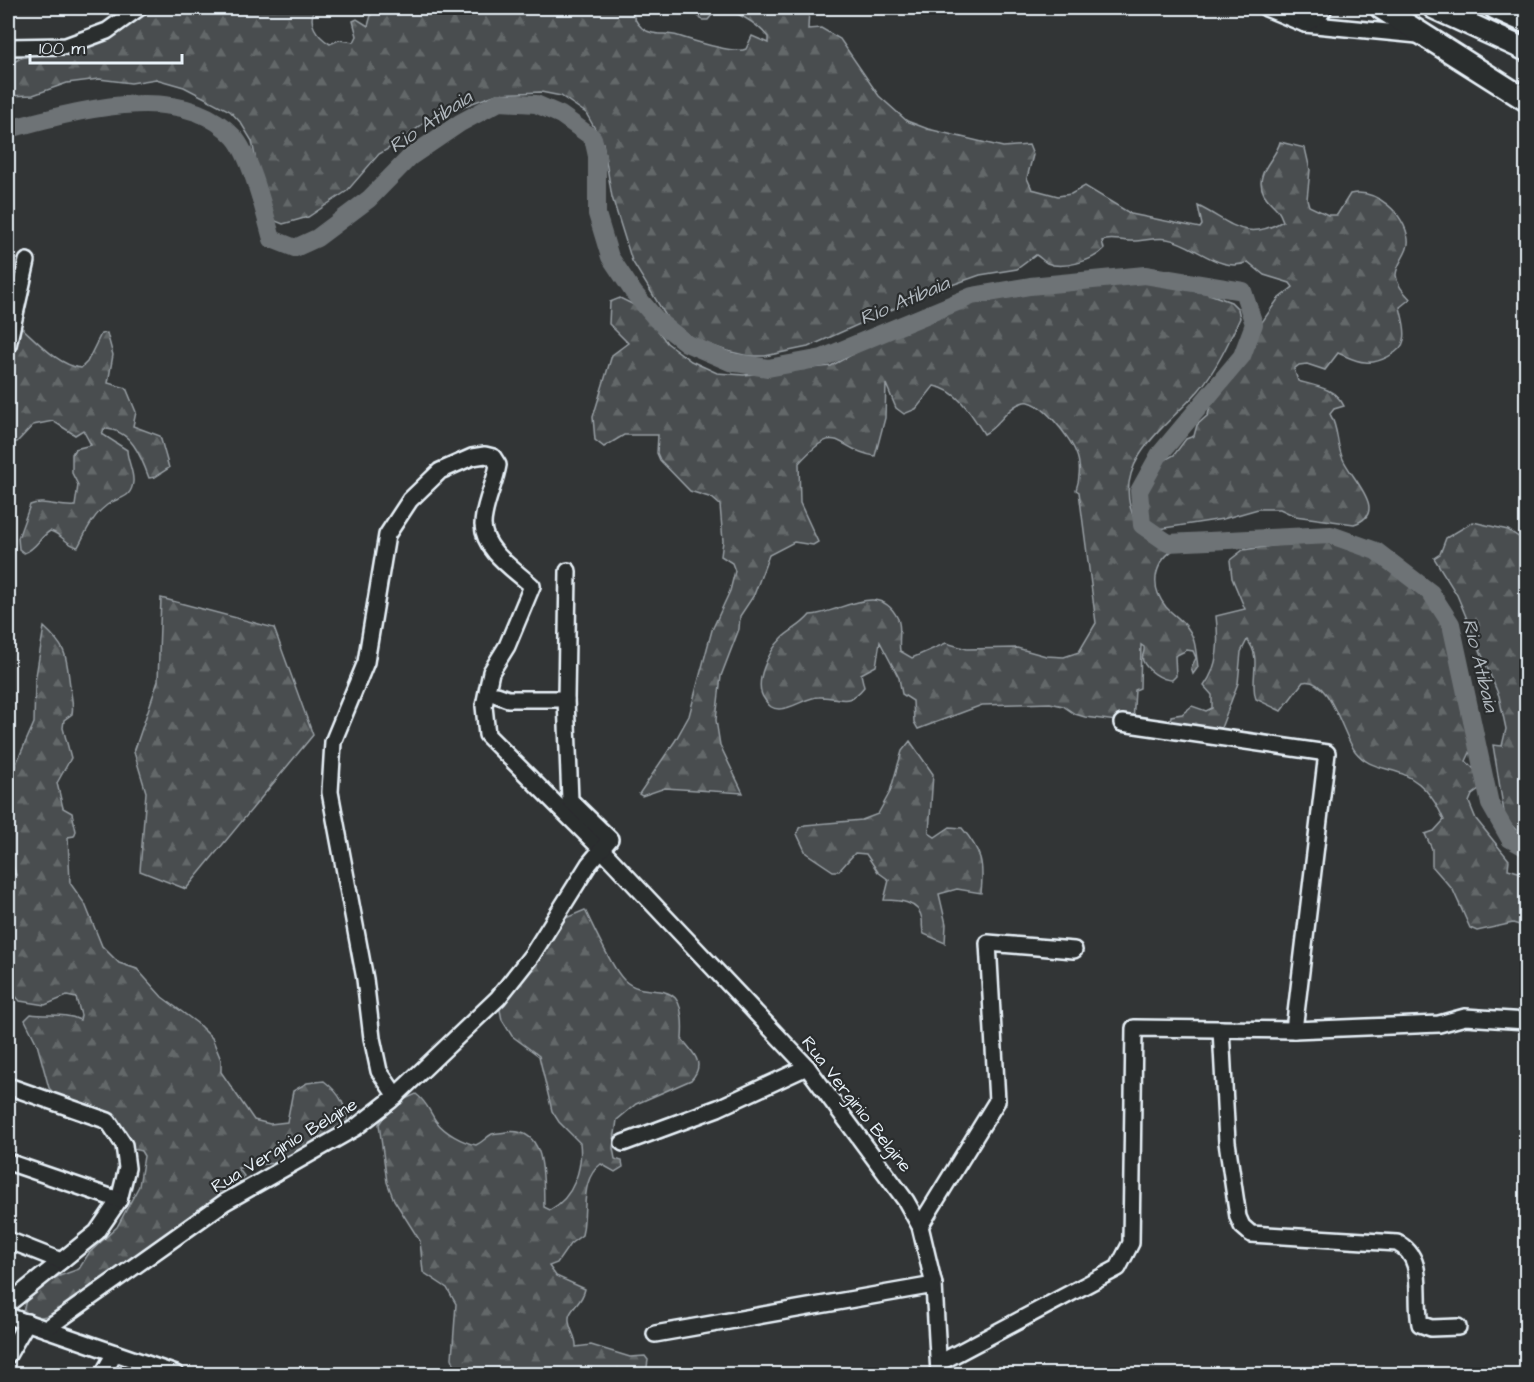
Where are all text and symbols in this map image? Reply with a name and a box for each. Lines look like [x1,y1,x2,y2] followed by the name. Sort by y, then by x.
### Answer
[30,27,182,65] scale bar
[39,36,85,61] text: 100 m
[383,83,478,160] water label: Rio Atibaia
[855,269,954,332] water label: Rio Atibaia
[1455,616,1505,716] water label: Rio Atibaia
[795,1031,918,1178] street label: Rua Verginio Belgine
[206,1092,363,1200] street label: Rua Verginio Belgine

